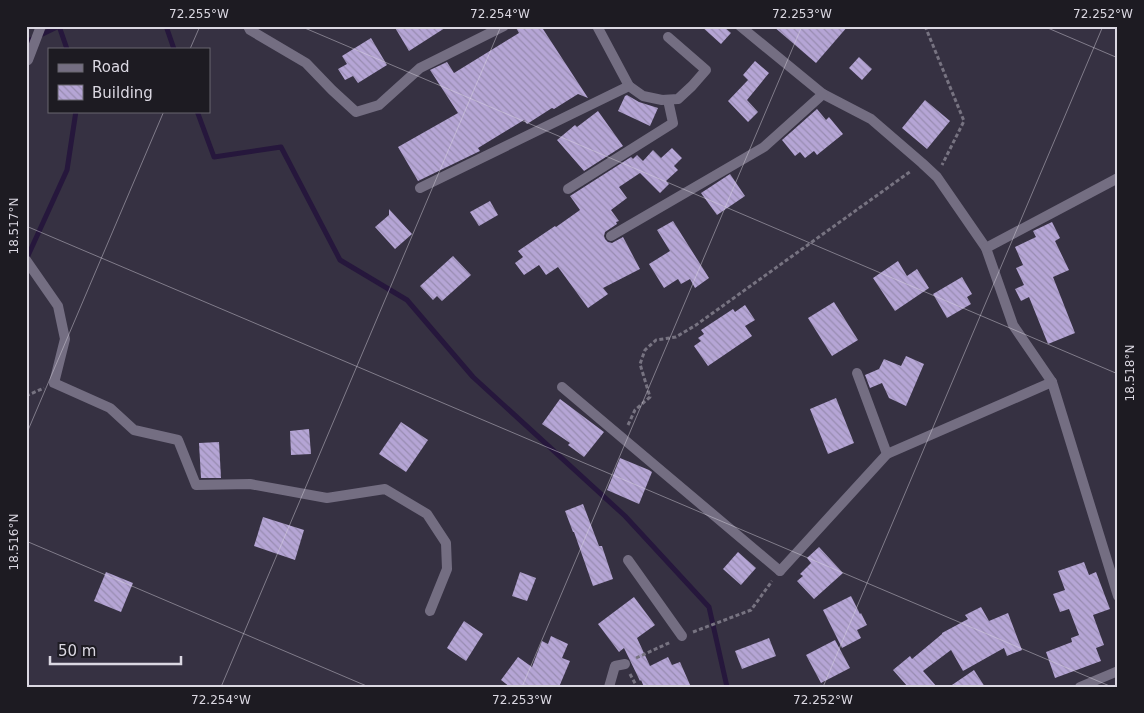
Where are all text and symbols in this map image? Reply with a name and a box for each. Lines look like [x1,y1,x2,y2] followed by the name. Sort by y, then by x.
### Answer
[169,7,229,21] text: 72.255°W
[470,7,530,21] text: 72.254°W
[772,7,832,21] text: 72.253°W
[1073,7,1133,21] text: 72.252°W
[48,48,210,112] legend
[92,58,130,76] text: Road
[92,84,153,102] text: Building
[7,198,21,254] text: 18.517°N
[1123,345,1137,401] text: 18.518°N
[7,514,21,570] text: 18.516°N
[50,633,181,665] scale bar
[58,642,96,660] text: 50 m
[191,693,251,707] text: 72.254°W
[492,693,552,707] text: 72.253°W
[793,693,853,707] text: 72.252°W

